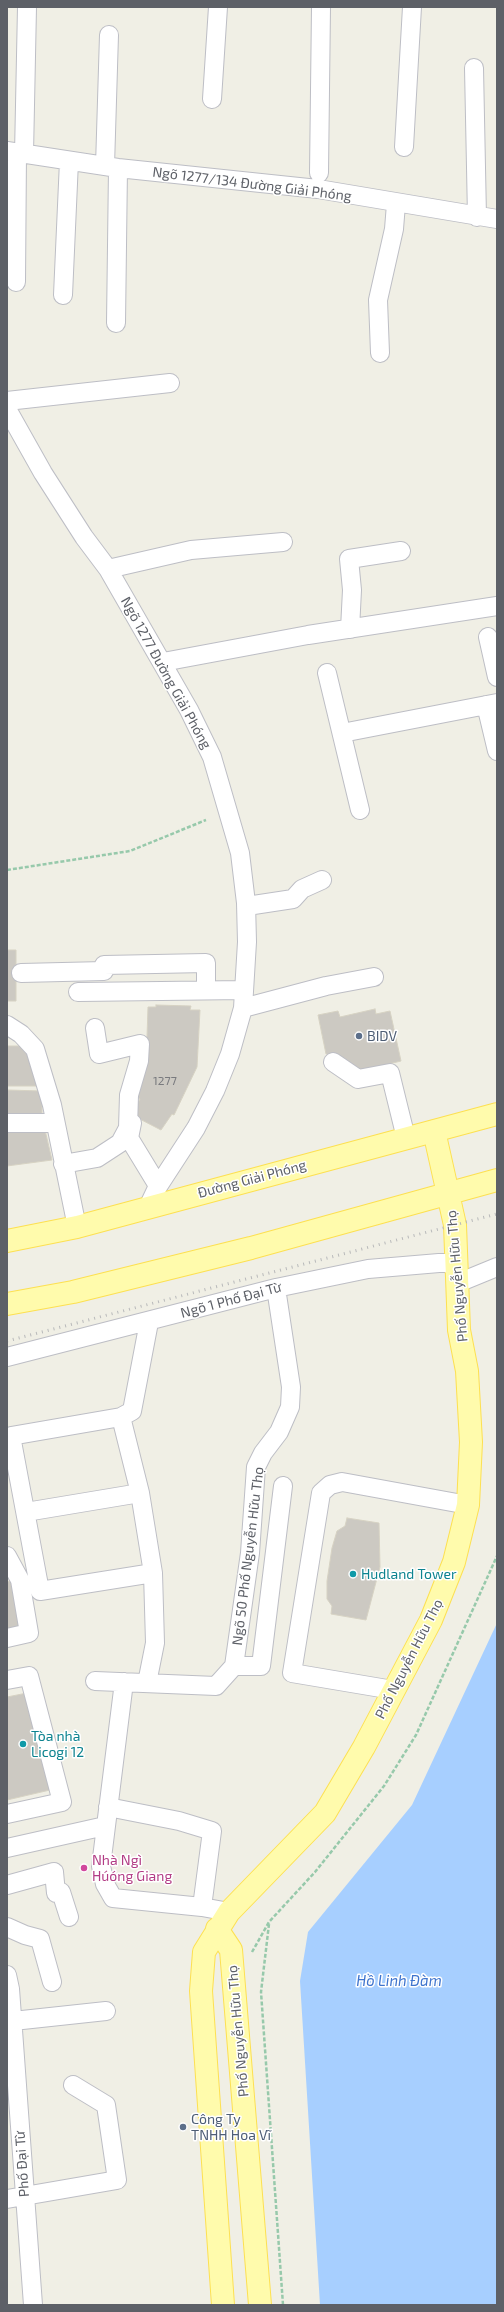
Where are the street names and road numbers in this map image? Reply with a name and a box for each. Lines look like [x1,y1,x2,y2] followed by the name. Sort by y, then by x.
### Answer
[151,163,353,205] street label: Ngõ 1277/134 Đường Giải Phóng
[117,594,215,752] street label: Ngõ 1277 Đường Giải Phóng
[196,1156,308,1202] street label: Đường Giải Phóng
[443,1209,471,1343] street label: Phố Nguyễn Hữu Thọ
[179,1278,283,1322] street label: Ngõ 1 Phố Đại Từ
[229,1466,267,1646] street label: Ngõ 50 Phố Nguyễn Hữu Thọ
[371,1596,447,1722] street label: Phố Nguyễn Hữu Thọ
[224,1964,252,2098] street label: Phố Nguyễn Hữu Thọ
[11,2130,33,2198] street label: Phố Đại Từ

